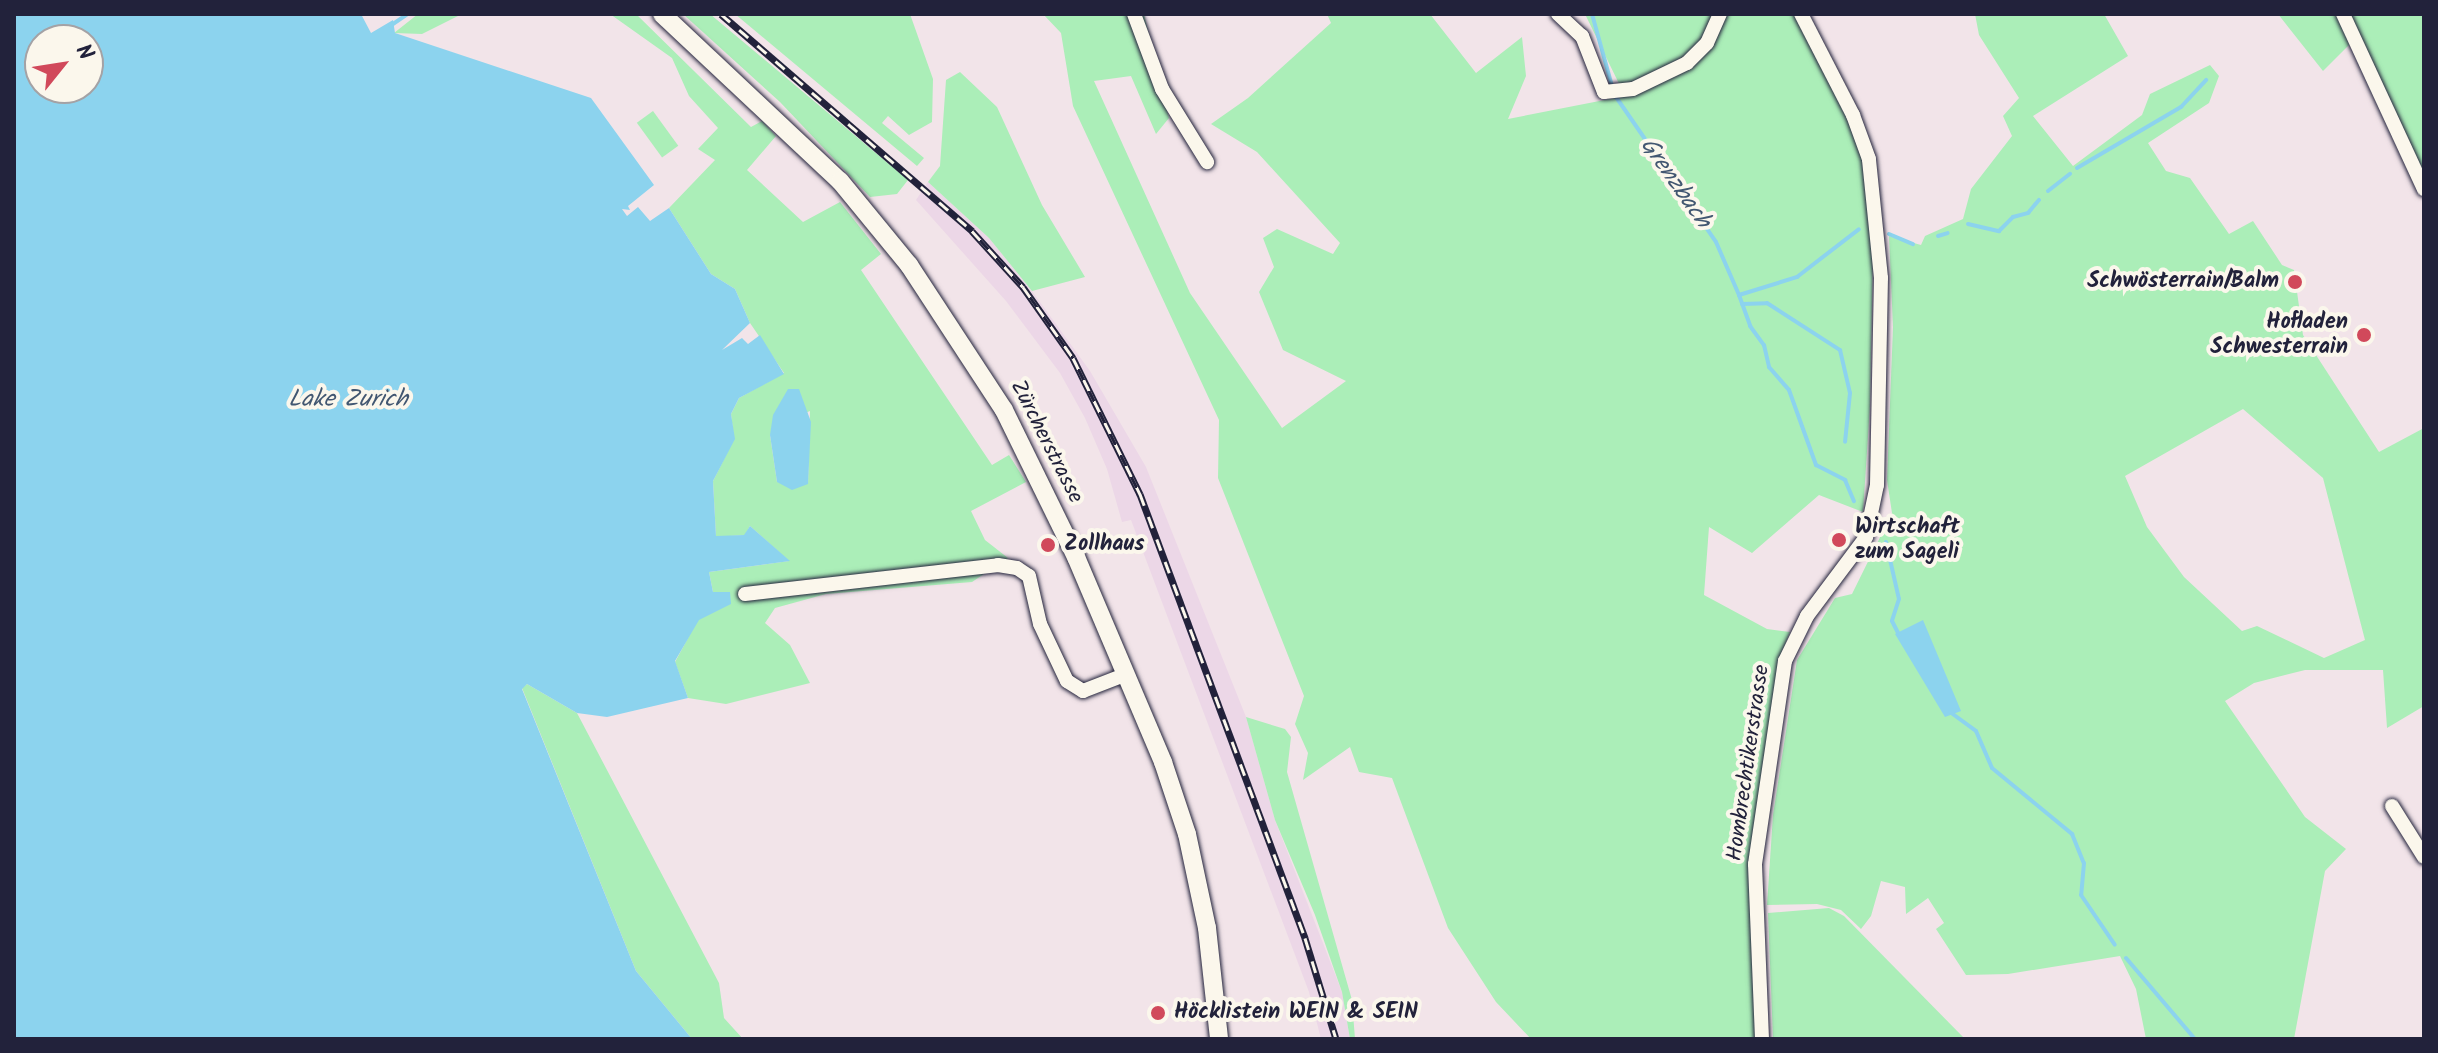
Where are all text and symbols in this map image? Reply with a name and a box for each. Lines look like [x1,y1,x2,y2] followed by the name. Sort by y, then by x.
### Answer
[24,24,104,104] north arrow
[65,38,102,68] text: N
[1633,132,1717,234] water label: Grenzbach
[2087,269,2279,295] place label: Schwösterrain/Balm
[2286,273,2304,291] marker: Schwösterrain/Balm
[2210,309,2348,360] place label: Hofladen Schwesterrain
[2355,326,2373,344] marker: Hofladen Schwesterrain
[1004,376,1088,508] street label: Zürcherstrasse
[288,386,408,414] water label: Lake Zurich
[1855,514,1960,566] place label: Wirtschaft zum Sageli
[1830,531,1848,549] marker: Wirtschaft zum Sageli
[1064,532,1145,558] place label: Zollhaus
[1039,536,1057,554] marker: Zollhaus
[1722,663,1776,863] street label: Hombrechtikerstrasse
[1174,1000,1418,1026] place label: Höcklistein WEIN & SEIN
[1149,1004,1167,1022] marker: Höcklistein WEIN & SEIN

